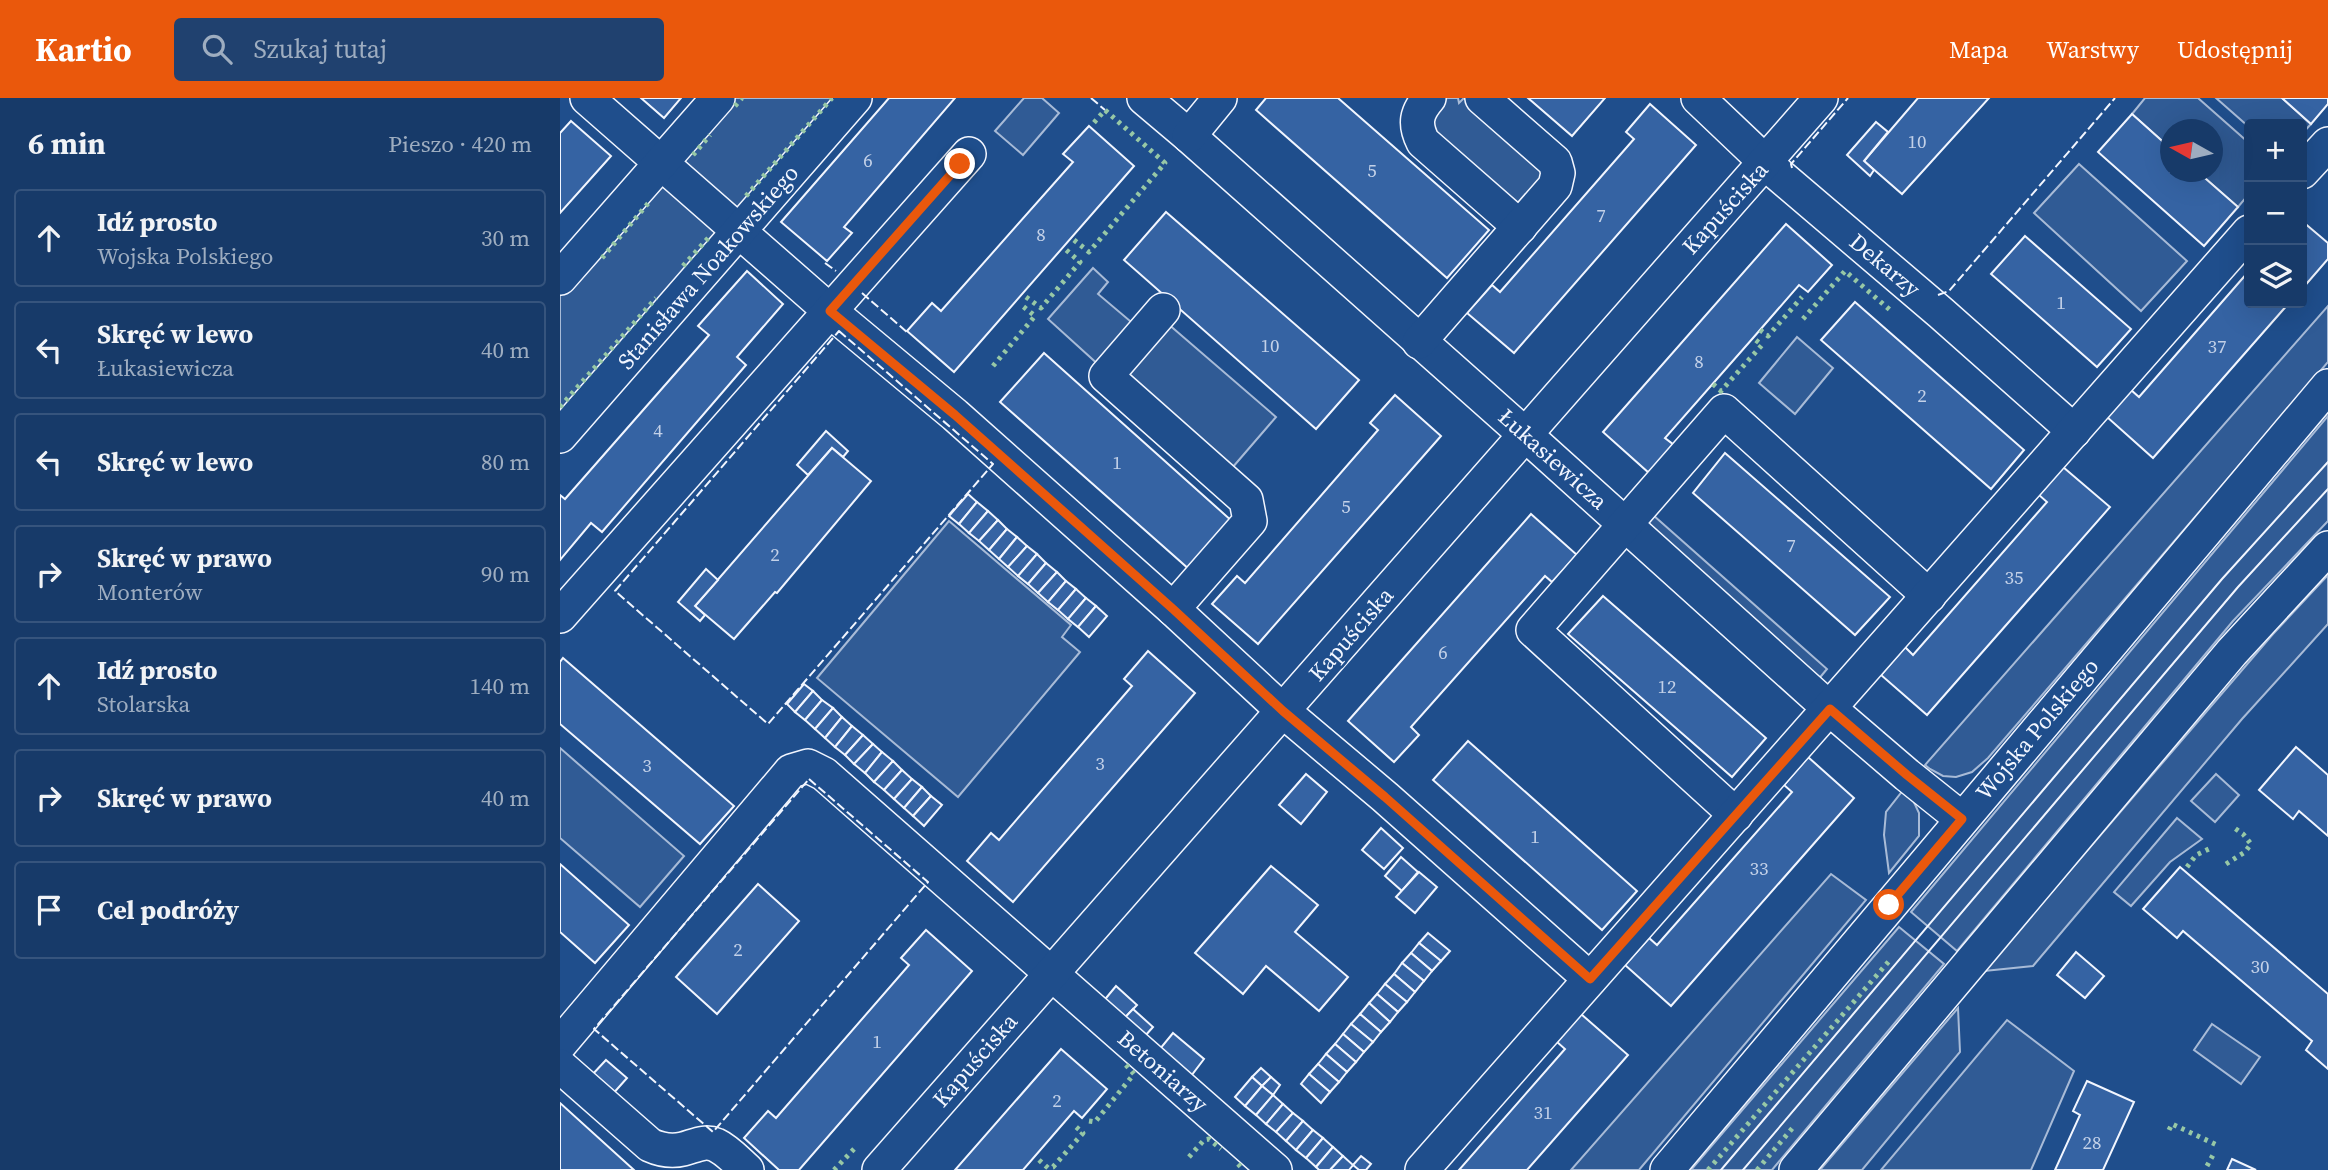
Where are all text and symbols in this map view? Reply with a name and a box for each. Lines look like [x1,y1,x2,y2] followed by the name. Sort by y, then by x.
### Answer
[174,18,664,81] search box
[35,27,132,72] text: Kartio
[198,30,236,68] icon: search
[254,31,387,67] text: Szukaj tutaj
[1949,33,2008,66] text: Mapa
[2046,33,2139,66] text: Warstwy
[2177,33,2293,66] text: Udostępnij
[2160,119,2223,182] north arrow
[2244,119,2307,308] map controls
[2244,119,2307,182] button: +
[28,123,106,164] text: 6 min
[388,128,532,160] text: Pieszo · 420 m
[1907,128,1927,154] house number: 10
[863,147,873,173] house number: 6
[944,148,975,179] route end
[1675,154,1776,261] street label: Kapuściska
[1367,157,1377,183] house number: 5
[610,158,806,376] street label: Stanisława Noakowskiego
[2244,182,2307,245] button: −
[1596,202,1606,228] house number: 7
[97,204,217,240] text: Idź prosto
[30,219,68,257] icon: ahead
[1036,221,1046,247] house number: 8
[481,222,530,254] text: 30 m
[1843,226,1928,304] street label: Dekarzy
[97,240,273,272] text: Wojska Polskiego
[2244,245,2307,308] button: layers
[2056,289,2066,315] house number: 1
[97,316,253,352] text: Skręć w lewo
[30,331,68,369] icon: left
[1260,332,1280,358] house number: 10
[2207,333,2227,359] house number: 37
[481,334,530,366] text: 40 m
[1694,348,1704,374] house number: 8
[97,352,234,384] text: Łukasiewicza
[1917,382,1927,408] house number: 2
[1491,401,1615,517] street label: Łukasiewicza
[653,417,663,443] house number: 4
[30,443,68,481] icon: left
[97,444,253,480] text: Skręć w lewo
[481,446,530,478] text: 80 m
[1112,449,1122,475] house number: 1
[1341,493,1351,519] house number: 5
[1786,532,1796,558] house number: 7
[97,540,272,576] text: Skręć w prawo
[770,541,780,567] house number: 2
[30,555,68,593] icon: right
[481,558,530,590] text: 90 m
[2004,564,2024,590] house number: 35
[97,576,203,608] text: Monterów
[1301,580,1401,688] street label: Kapuściska
[1438,639,1448,665] house number: 6
[1968,651,2106,807] street label: Wojska Polskiego
[97,652,217,688] text: Idź prosto
[30,667,68,705] icon: ahead
[469,670,530,702] text: 140 m
[1657,673,1677,699] house number: 12
[97,688,190,720] text: Stolarska
[1095,750,1105,776] house number: 3
[642,752,652,778] house number: 3
[30,779,68,817] icon: right
[97,780,272,816] text: Skręć w prawo
[481,782,530,814] text: 40 m
[1530,823,1540,849] house number: 1
[1749,855,1769,881] house number: 33
[1873,889,1904,920] route start
[30,891,68,929] icon: arrive
[97,892,239,928] text: Cel podróży
[733,936,743,962] house number: 2
[2250,953,2270,979] house number: 30
[925,1006,1025,1114] street label: Kapuściska
[1111,1023,1215,1120] street label: Betoniarzy
[872,1028,882,1054] house number: 1
[1052,1087,1062,1113] house number: 2
[1533,1099,1553,1125] house number: 31
[2082,1129,2102,1155] house number: 28

